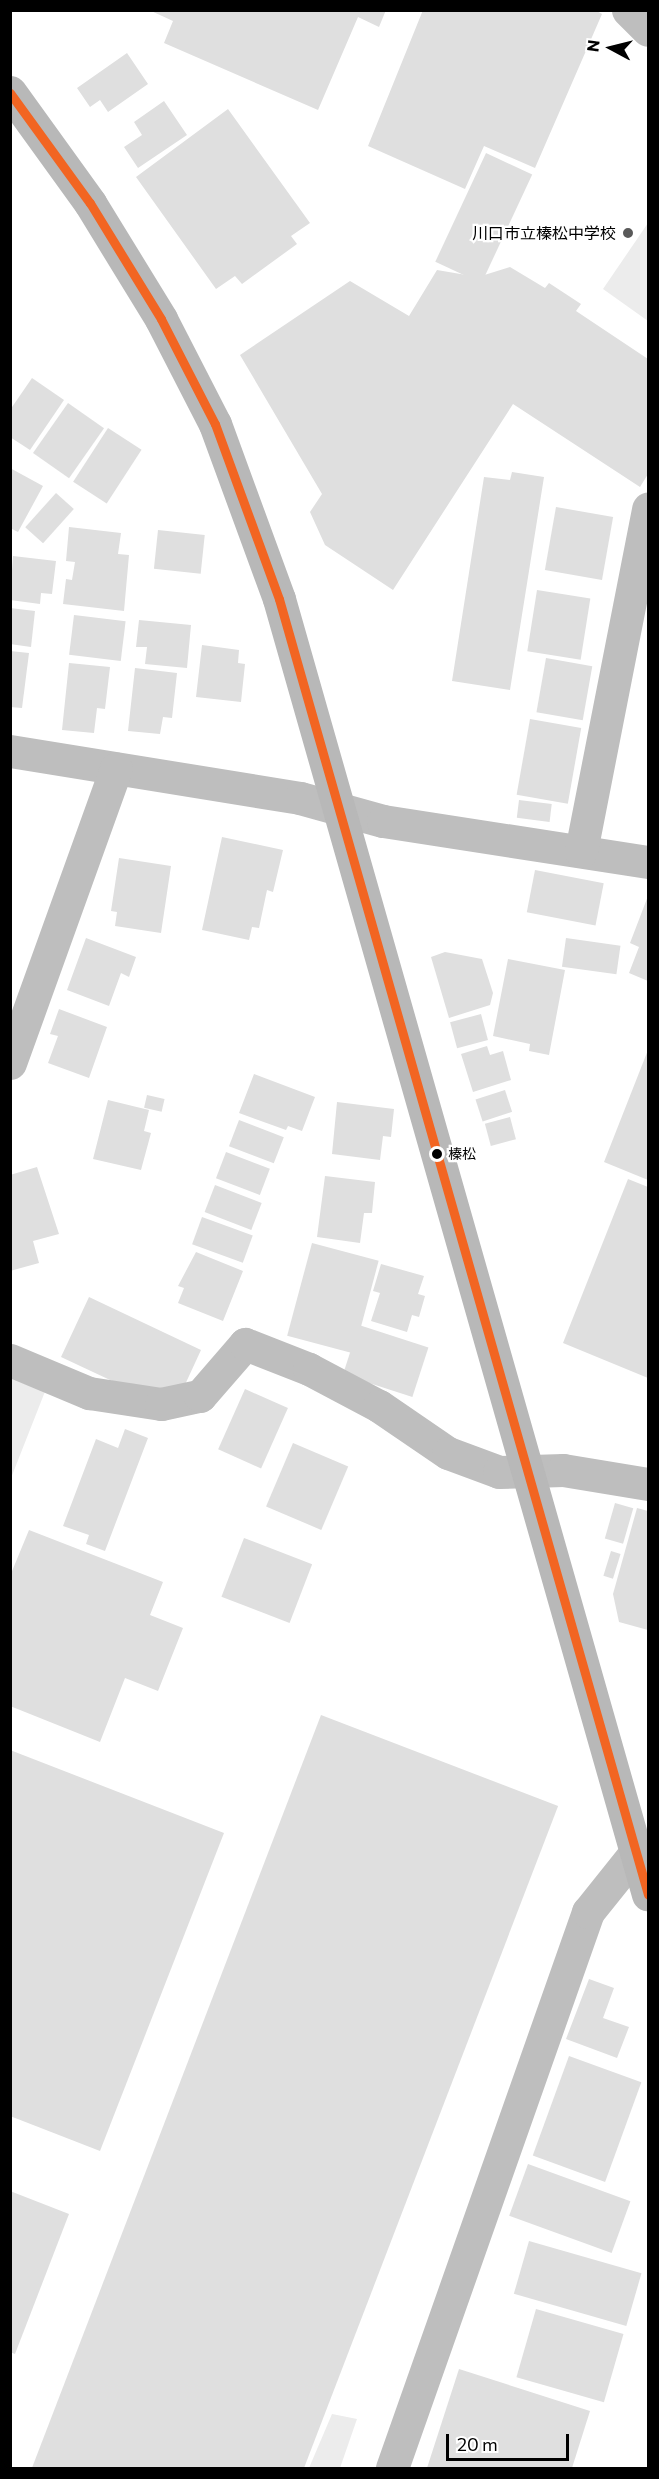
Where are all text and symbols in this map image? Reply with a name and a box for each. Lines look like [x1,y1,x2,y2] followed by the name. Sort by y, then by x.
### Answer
[581,18,641,78] north arrow
[582,39,603,53] text: N
[472,223,616,243] place label: 川口市立榛松中学校
[621,226,635,240] marker: 川口市立榛松中学校
[448,1146,476,1162] place label: 榛松
[431,1148,443,1160] marker: 榛松
[449,2422,572,2460] scale bar
[457,2433,498,2455] text: 20 m

